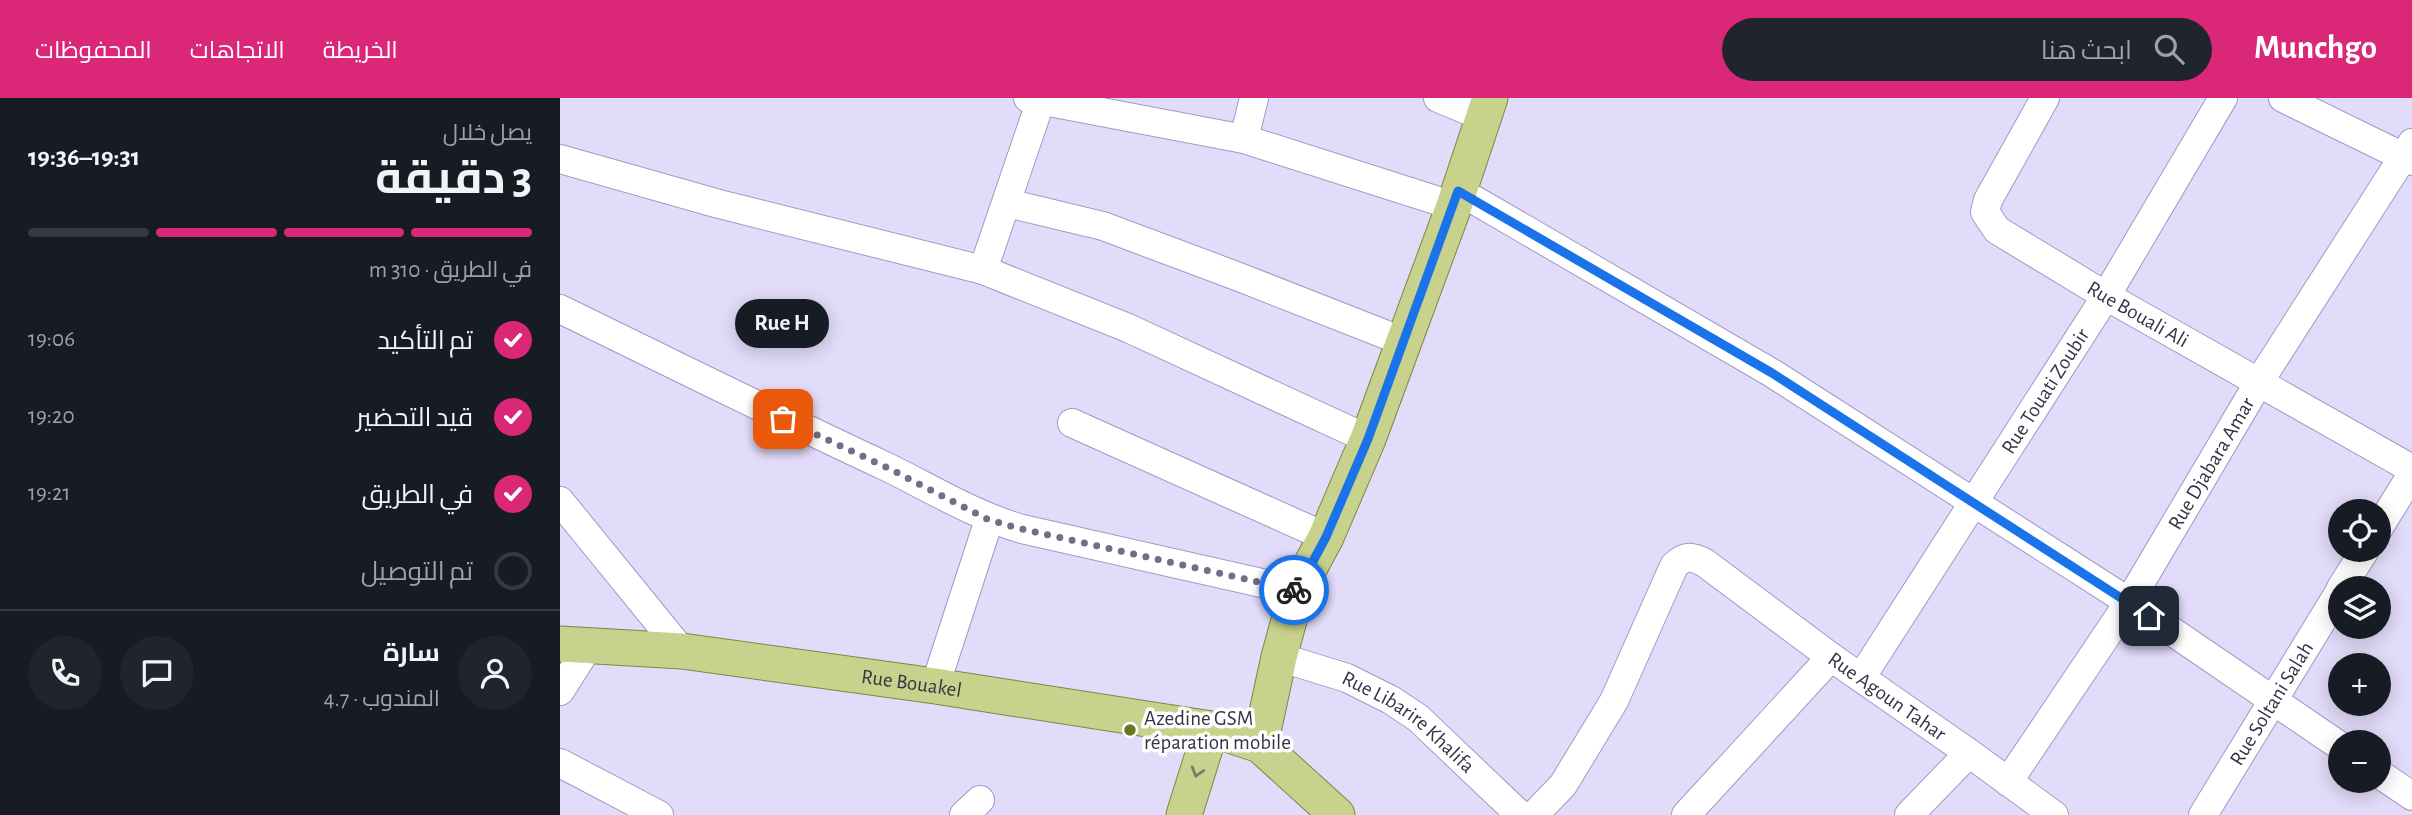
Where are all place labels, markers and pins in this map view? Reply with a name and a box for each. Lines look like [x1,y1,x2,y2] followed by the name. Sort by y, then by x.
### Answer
[736,300,830,349] callout: Rue H
[753,389,813,449] pin
[2119,586,2179,646] pin
[1144,708,1291,753] place label: Azedine GSM réparation mobile
[1122,722,1138,738] marker: Azedine GSM réparation mobile

